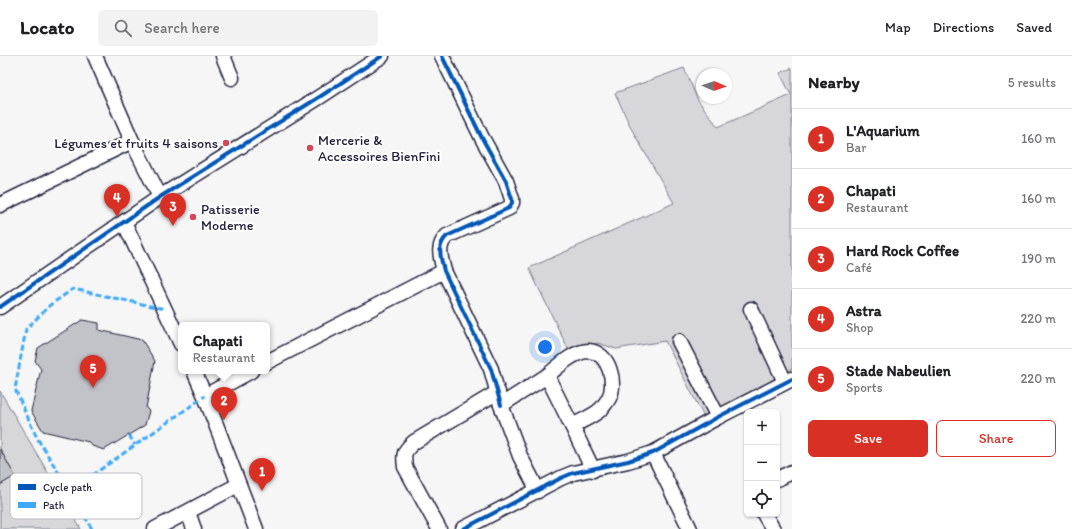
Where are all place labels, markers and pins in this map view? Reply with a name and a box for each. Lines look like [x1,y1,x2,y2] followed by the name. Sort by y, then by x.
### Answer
[318,132,440,165] place label: Mercerie & Accessoires BienFini
[54,135,218,152] place label: Légumes et fruits 4 saisons
[221,138,231,148] marker: Légumes et fruits 4 saisons
[305,143,315,153] marker: Mercerie & Accessoires BienFini
[104,184,130,217] pin: 4
[160,193,186,226] pin: 3
[201,201,260,234] place label: Patisserie Moderne
[188,212,198,222] marker: Patisserie Moderne
[80,355,106,388] pin: 5
[211,387,237,420] pin: 2
[249,458,275,491] pin: 1

